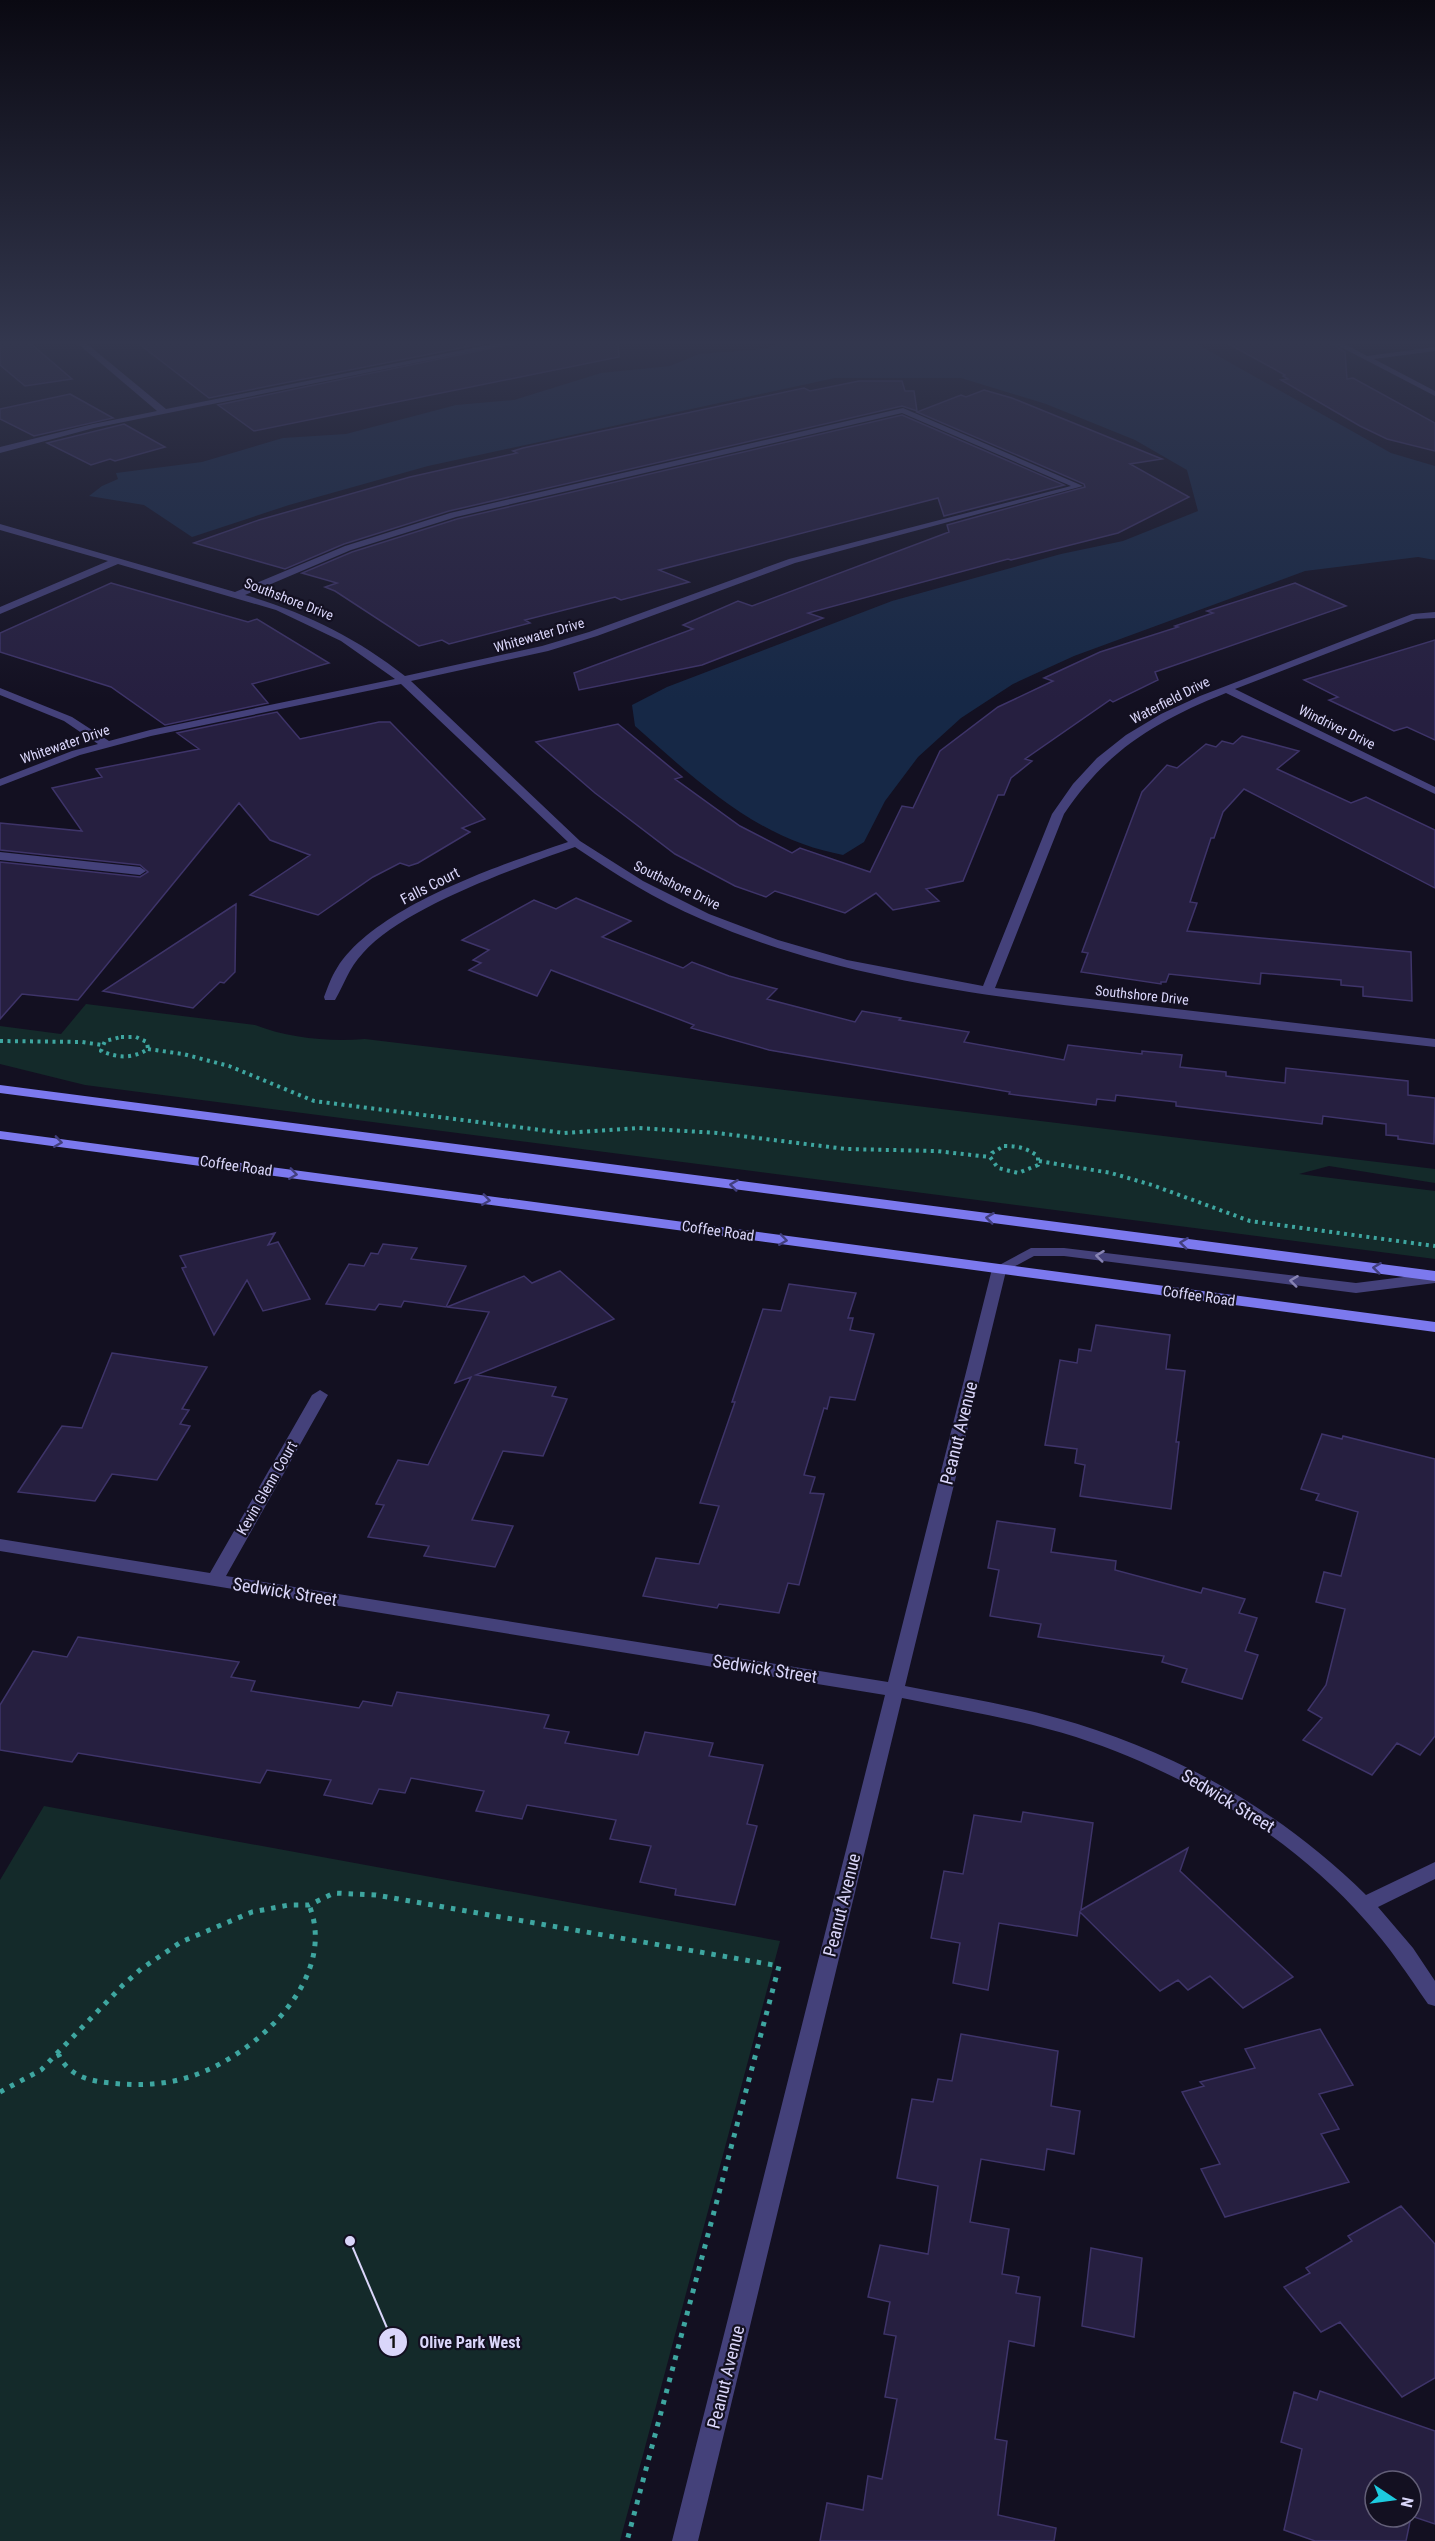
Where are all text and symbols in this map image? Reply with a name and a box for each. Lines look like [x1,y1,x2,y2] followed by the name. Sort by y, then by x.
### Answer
[242,575,336,623] street label: Southshore Drive
[492,614,586,656] street label: Whitewater Drive
[1128,673,1213,727] street label: Waterfield Drive
[1296,702,1378,753] street label: Windriver Drive
[18,721,112,767] street label: Whitewater Drive
[631,857,723,913] street label: Southshore Drive
[397,863,463,909] street label: Falls Court
[1094,982,1190,1008] street label: Southshore Drive
[53,1136,63,1148] one-way arrow
[199,1152,273,1180] street label: Coffee Road
[288,1167,297,1179] one-way arrow
[730,1180,739,1192] one-way arrow
[482,1193,491,1205] one-way arrow
[986,1213,995,1225] one-way arrow
[681,1217,755,1245] street label: Coffee Road
[779,1233,788,1245] one-way arrow
[1179,1238,1188,1250] one-way arrow
[1096,1251,1105,1263] one-way arrow
[1372,1263,1382,1275] one-way arrow
[1289,1275,1298,1287] one-way arrow
[1162,1282,1236,1310] street label: Coffee Road
[936,1379,981,1487] street label: Peanut Avenue
[233,1438,301,1538] street label: Kevin Glenn Court
[231,1573,339,1610] street label: Sedwick Street
[711,1650,819,1687] street label: Sedwick Street
[1178,1764,1279,1837] street label: Sedwick Street
[819,1851,864,1959] street label: Peanut Avenue
[703,2323,748,2431] street label: Peanut Avenue
[378,2325,533,2359] callout: Olive Park West
[388,2331,398,2352] text: 1
[420,2333,521,2352] text: Olive Park West
[1363,2469,1423,2529] north arrow
[1397,2495,1417,2509] text: N

